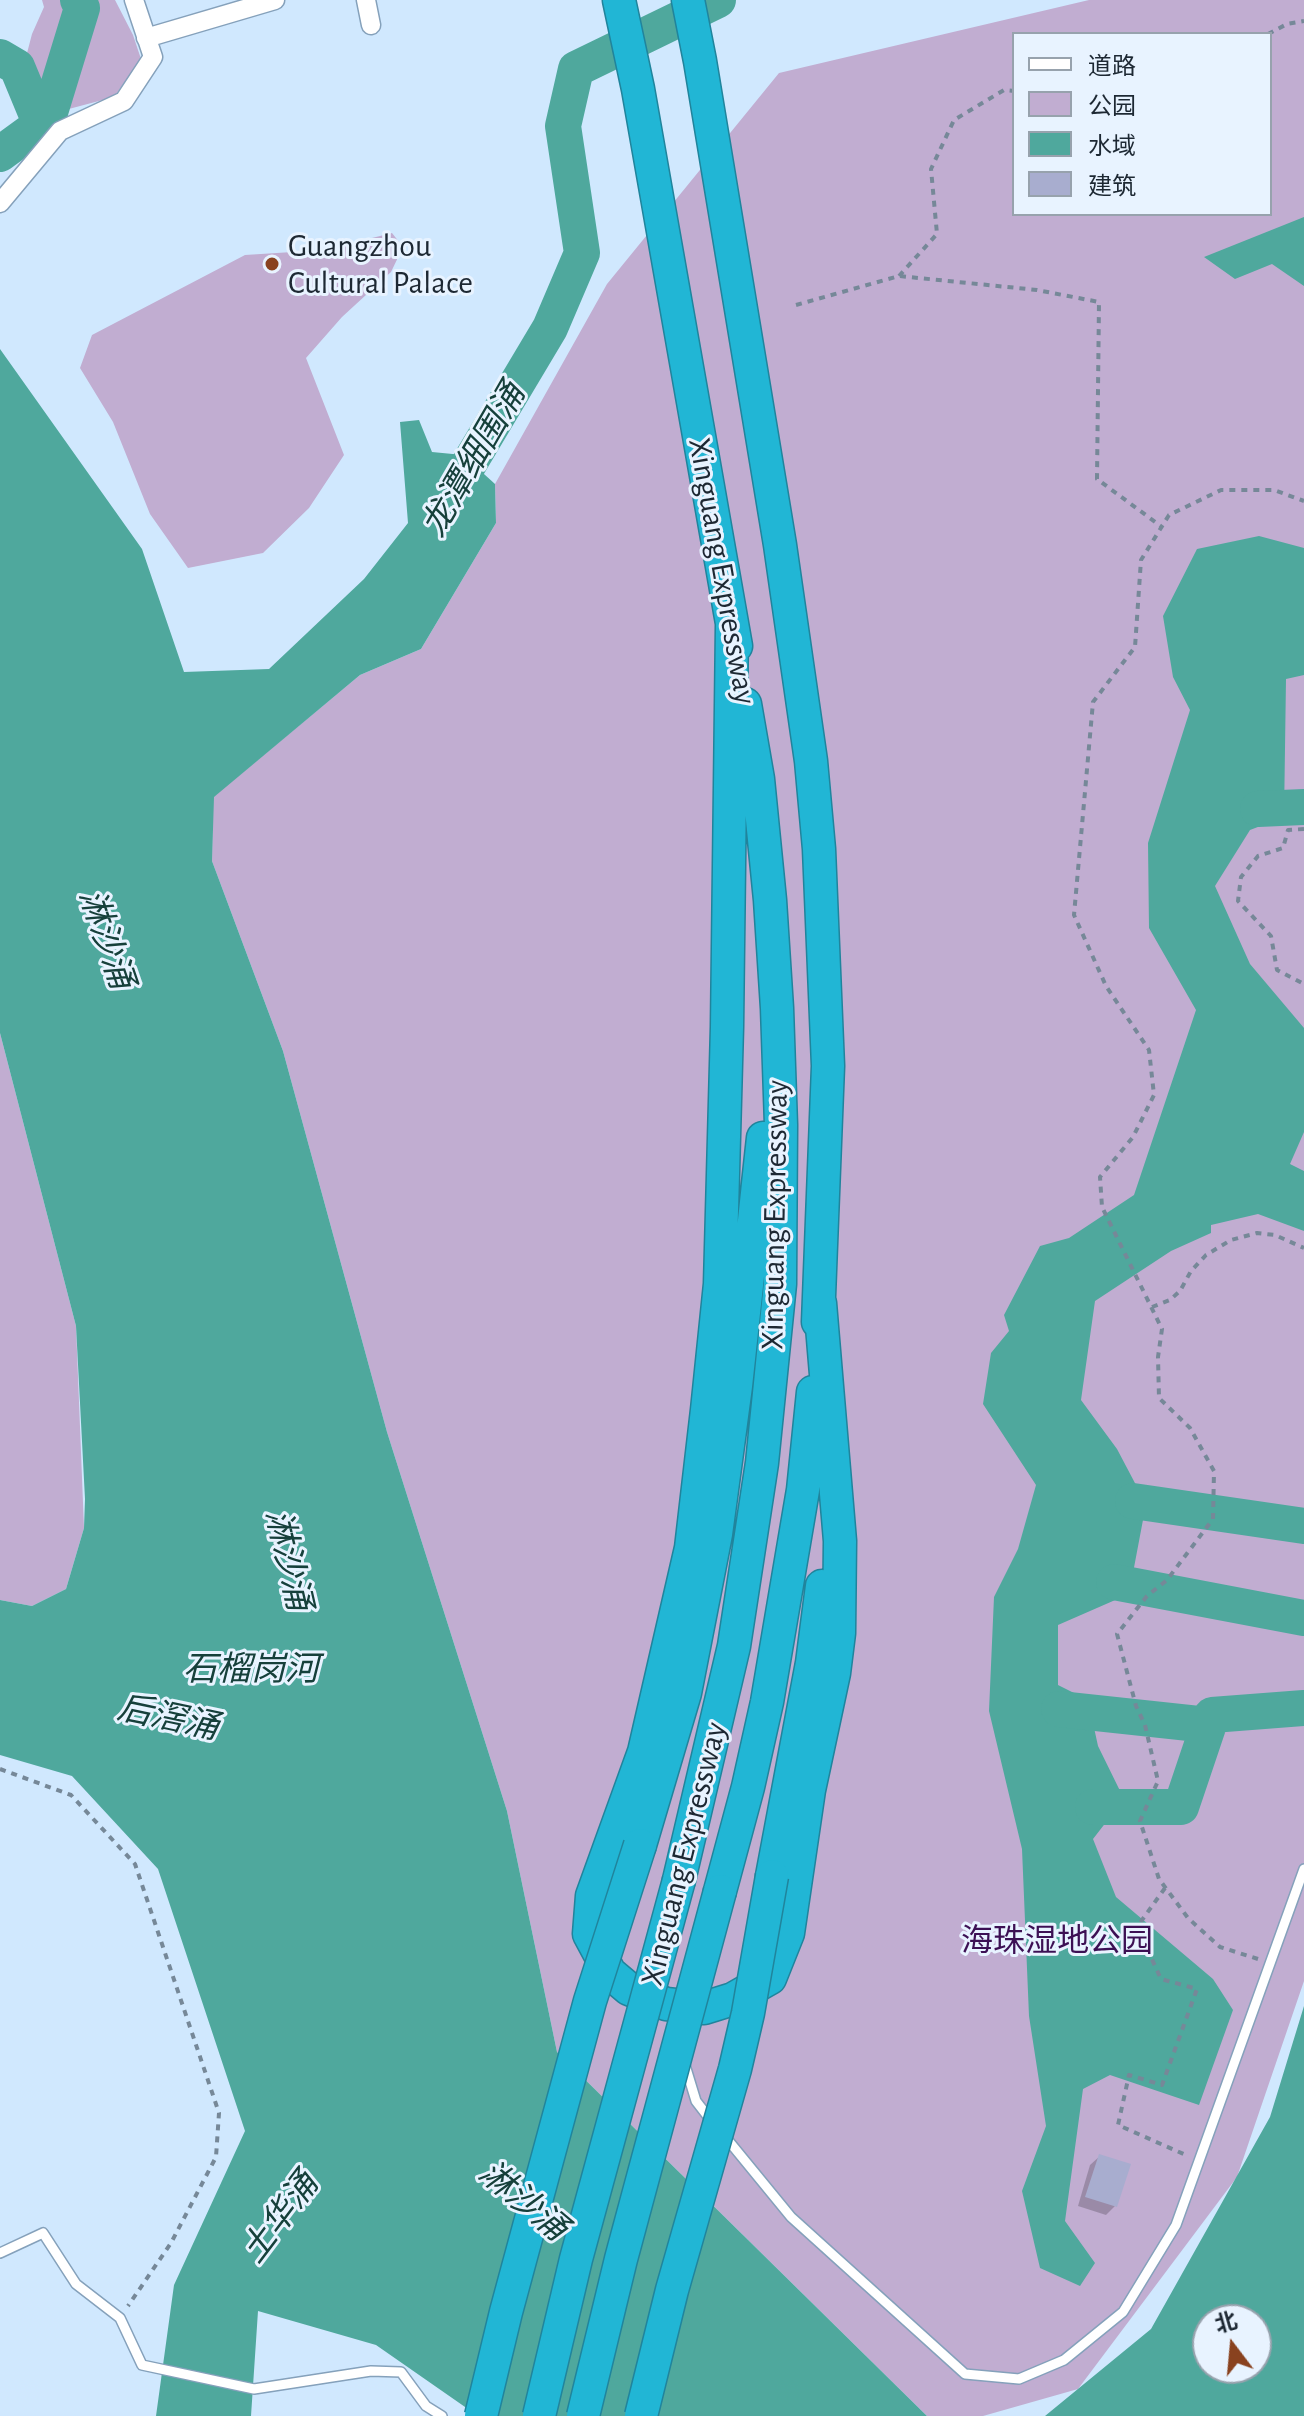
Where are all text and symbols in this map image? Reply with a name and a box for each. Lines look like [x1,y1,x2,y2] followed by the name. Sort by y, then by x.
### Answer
[1012,32,1272,216] legend
[1088,55,1136,79] text: 道路
[1088,95,1136,119] text: 公园
[1088,135,1136,159] text: 水域
[1088,175,1136,199] text: 建筑
[288,227,473,302] place label: Guangzhou Cultural Palace
[263,255,281,273] marker: Guangzhou Cultural Palace
[414,376,534,544] water label: 龙潭细围涌
[680,435,764,707] street label: Xinguang Expressway
[70,884,142,994] water label: 淋沙涌
[753,1080,797,1350] street label: Xinguang Expressway
[257,1506,319,1614] water label: 淋沙涌
[183,1650,319,1690] water label: 石榴岗河
[114,1687,222,1749] water label: 后滘涌
[633,1718,735,1990] street label: Xinguang Expressway
[961,1922,1153,1960] park label: 海珠湿地公园
[471,2153,575,2249] water label: 淋沙涌
[233,2165,327,2271] water label: 土华涌
[1192,2304,1272,2384] north arrow
[1212,2309,1240,2336] text: 北

